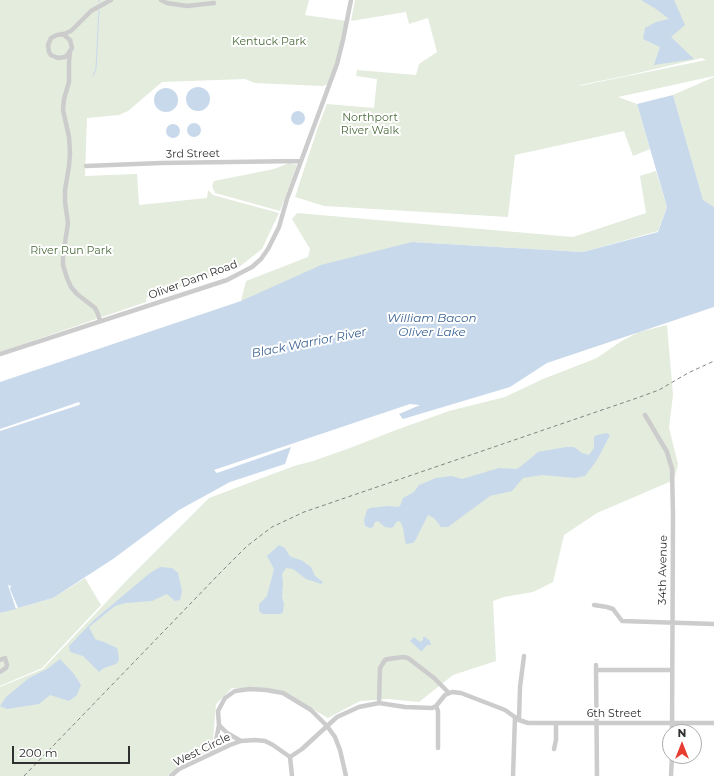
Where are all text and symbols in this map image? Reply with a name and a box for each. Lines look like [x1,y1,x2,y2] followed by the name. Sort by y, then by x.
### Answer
[232,35,306,49] park label: Kentuck Park
[341,111,399,137] park label: Northport River Walk
[166,147,220,161] street label: 3rd Street
[30,244,112,258] park label: River Run Park
[147,258,239,302] street label: Oliver Dam Road
[387,311,477,339] water label: William Bacon Oliver Lake
[251,325,367,361] water label: Black Warrior River
[656,535,670,605] street label: 34th Avenue
[587,707,641,721] street label: 6th Street
[662,724,702,764] north arrow
[678,726,686,740] text: N
[171,731,233,769] street label: West Circle
[14,738,132,764] scale bar
[19,745,58,760] text: 200 m

